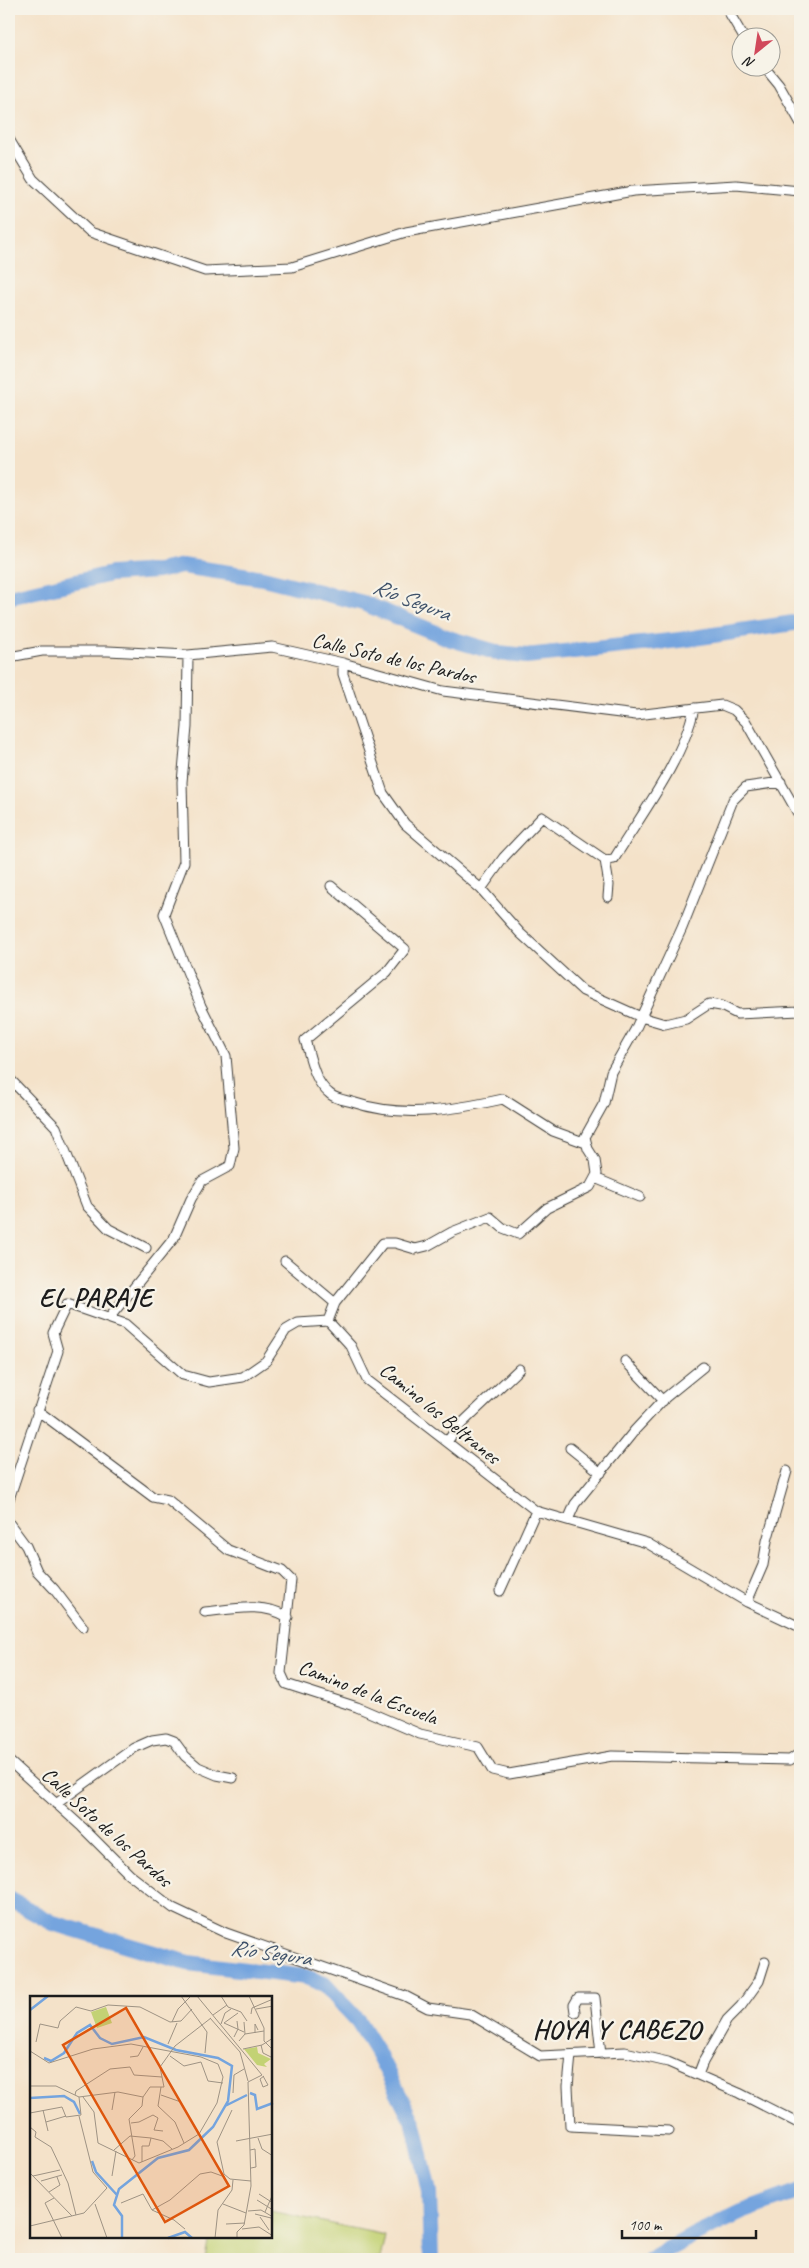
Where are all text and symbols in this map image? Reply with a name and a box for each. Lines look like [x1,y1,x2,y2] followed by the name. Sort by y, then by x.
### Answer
[732,28,782,78] north arrow
[740,52,758,72] text: N
[369,572,456,628] water label: Río Segura
[310,627,480,690] street label: Calle Soto de los Pardos
[39,1281,156,1314] district label: EL PARAJE
[374,1356,507,1471] street label: Camino los Beltranes
[295,1654,443,1731] street label: Camino de la Escuela
[36,1761,179,1894] street label: Calle Soto de los Pardos
[229,1934,315,1973] water label: Río Segura
[30,1996,272,2238] inset map
[533,2013,704,2046] district label: HOYA Y CABEZO
[622,2208,755,2240] scale bar
[629,2216,663,2235] text: 100 m

